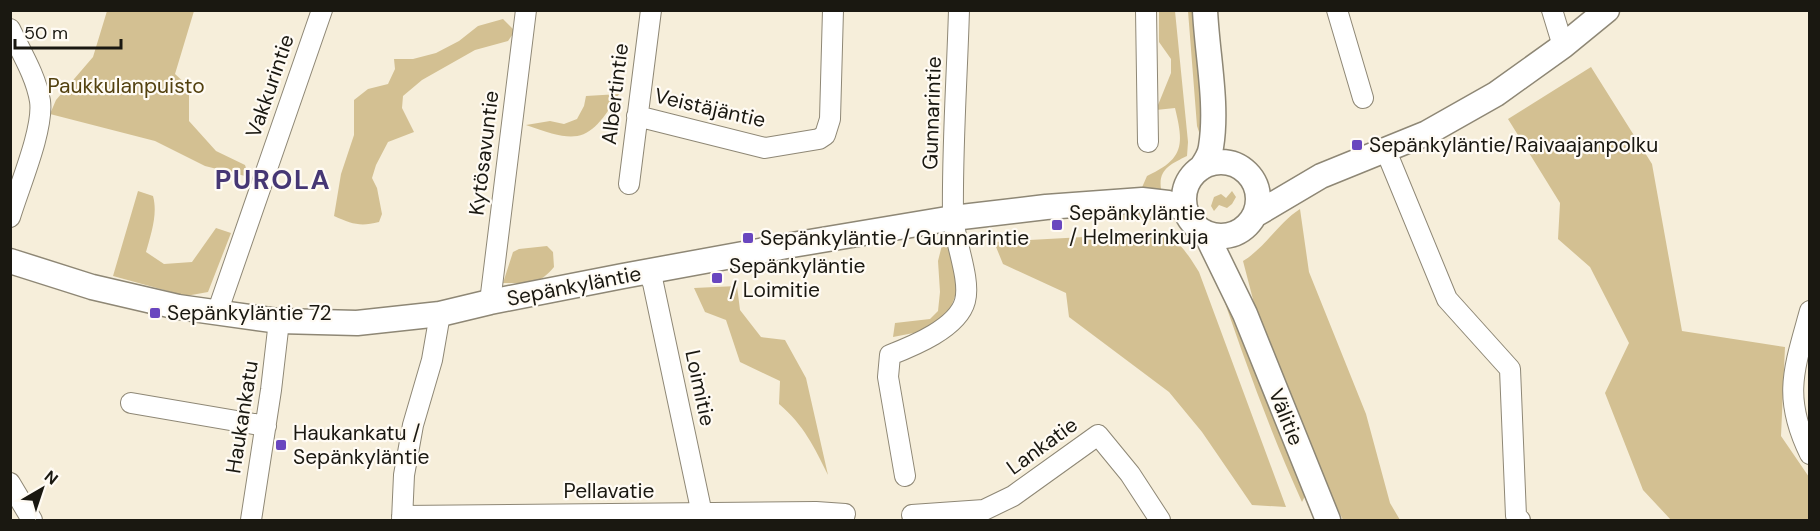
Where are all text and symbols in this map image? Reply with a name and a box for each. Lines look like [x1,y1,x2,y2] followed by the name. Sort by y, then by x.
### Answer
[15,12,122,50] scale bar
[24,21,68,45] text: 50 m
[239,31,301,141] street label: Vakkurintie
[595,42,635,146] street label: Albertintie
[916,56,948,170] street label: Gunnarintie
[47,72,205,100] park label: Paukkulanpuisto
[652,82,768,134] street label: Veistäjäntie
[462,89,506,217] street label: Kytösavuntie
[1369,131,1658,159] place label: Sepänkyläntie/Raivaajanpolku
[1350,138,1364,152] marker: Sepänkyläntie/Raivaajanpolku
[215,162,331,197] district label: PUROLA
[1069,199,1208,251] place label: Sepänkyläntie / Helmerinkuja
[1050,218,1064,232] marker: Sepänkyläntie / Helmerinkuja
[760,224,1029,252] place label: Sepänkyläntie / Gunnarintie
[741,231,755,245] marker: Sepänkyläntie / Gunnarintie
[729,252,865,304] place label: Sepänkyläntie / Loimitie
[504,259,644,313] street label: Sepänkyläntie
[710,271,724,285] marker: Sepänkyläntie / Loimitie
[167,299,332,327] place label: Sepänkyläntie 72
[148,306,162,320] marker: Sepänkyläntie 72
[678,347,722,429] street label: Loimitie
[219,359,265,475] street label: Haukankatu
[1262,384,1310,450] street label: Välitie
[1001,411,1083,481] street label: Lankatie
[293,419,429,471] place label: Haukankatu / Sepänkyläntie
[274,438,288,452] marker: Haukankatu / Sepänkyläntie
[12,459,72,519] north arrow
[40,466,62,490] text: N
[564,477,654,505] street label: Pellavatie

